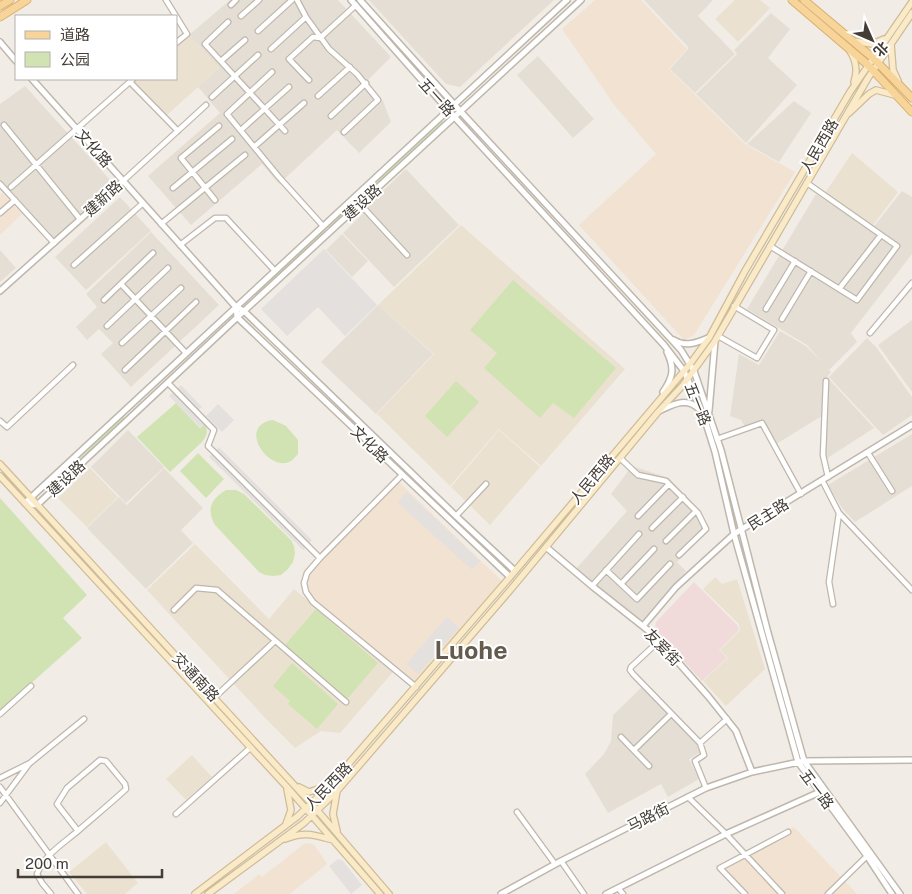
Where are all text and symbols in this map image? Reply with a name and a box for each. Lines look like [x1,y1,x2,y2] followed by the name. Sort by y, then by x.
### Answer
[15,15,178,80] legend
[847,15,897,65] north arrow
[60,26,90,43] text: 道路
[871,39,892,60] text: 北
[60,51,90,68] text: 公园
[416,75,458,119] street label: 五一路
[797,116,841,176] street label: 人民西路
[73,126,115,170] street label: 文化路
[81,177,125,219] street label: 建新路
[340,181,384,223] street label: 建设路
[682,380,714,428] street label: 五一路
[348,422,392,466] street label: 文化路
[566,451,618,507] street label: 人民西路
[44,456,88,500] street label: 建设路
[744,495,792,533] street label: 民主路
[641,625,685,669] street label: 友爱街
[434,635,508,665] district label: Luohe
[169,649,223,705] street label: 交通南路
[301,759,355,813] street label: 人民西路
[797,766,837,812] street label: 五一路
[624,799,672,835] street label: 马路街
[18,846,161,878] scale bar
[25,855,69,872] text: 200 m

